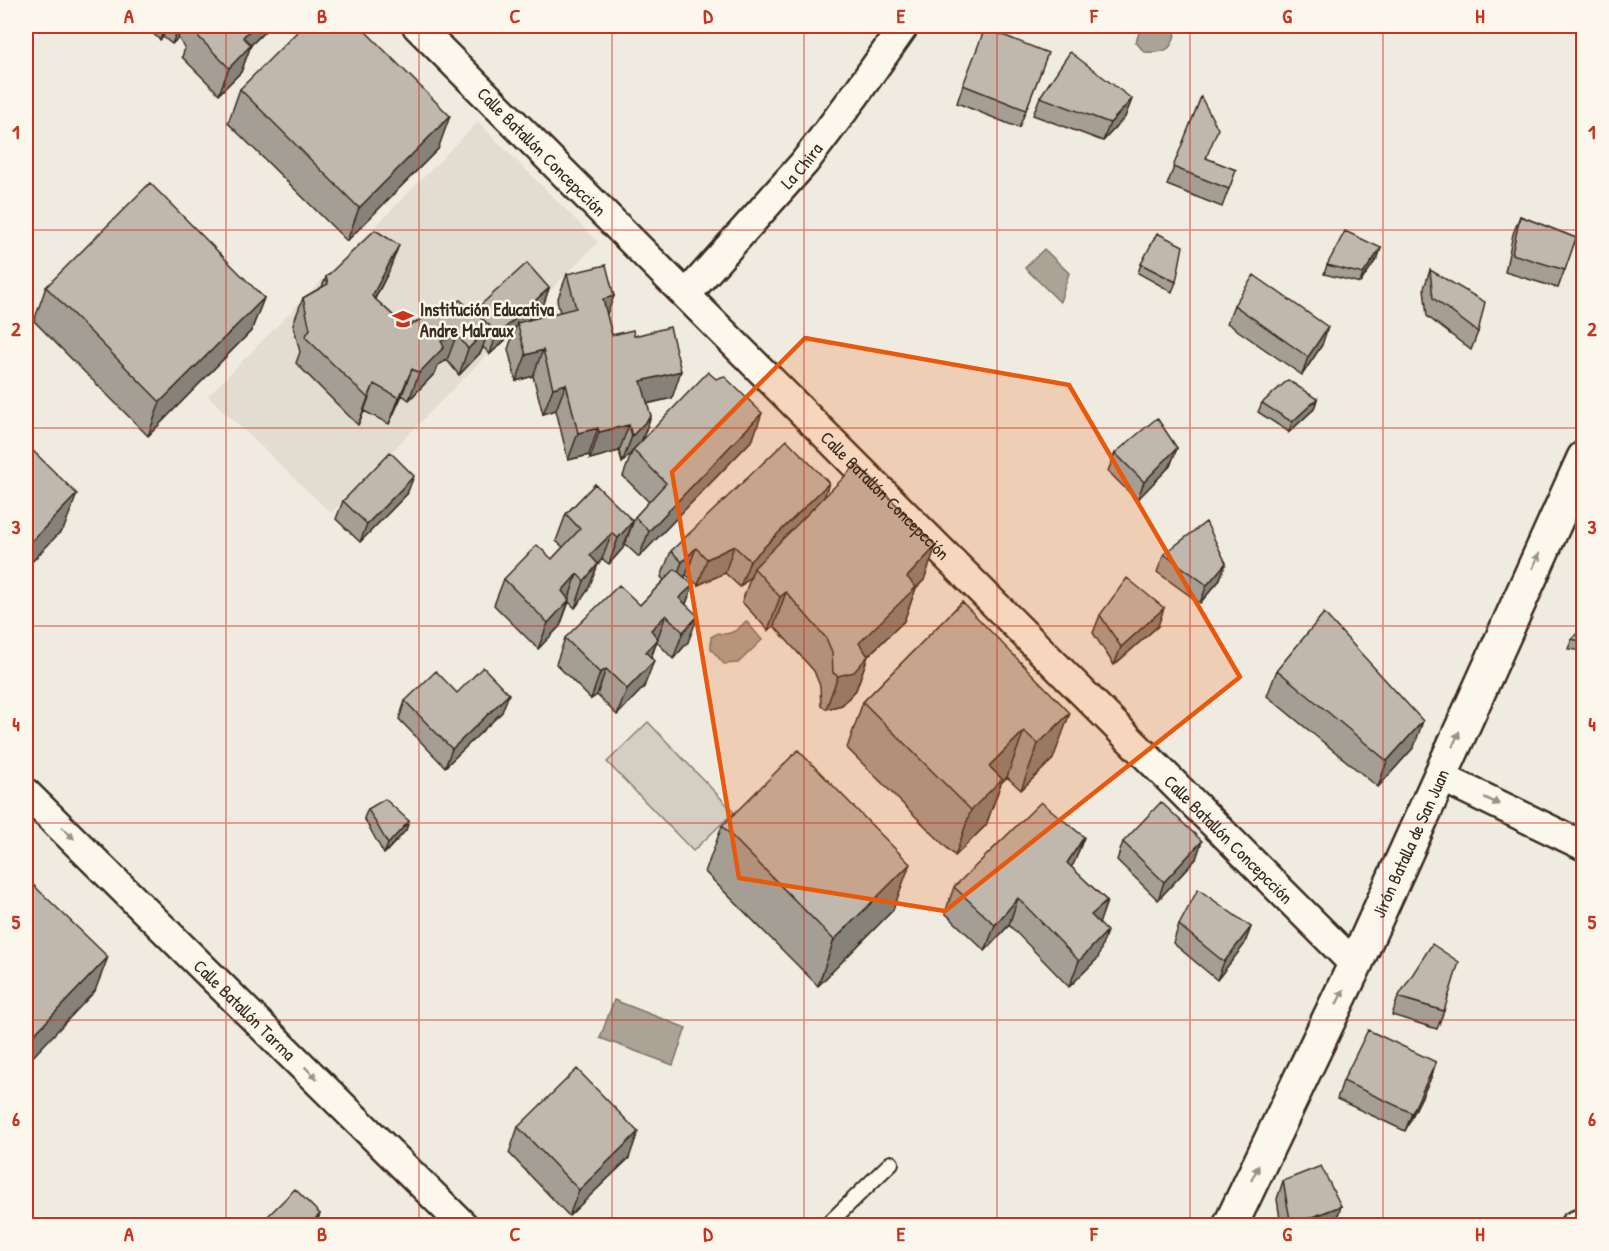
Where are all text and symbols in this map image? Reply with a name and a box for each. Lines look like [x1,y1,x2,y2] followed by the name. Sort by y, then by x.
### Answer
[124,2,134,29] text: A
[317,2,327,29] text: B
[510,2,521,29] text: C
[703,2,713,29] text: D
[897,2,906,29] text: E
[1089,2,1099,29] text: F
[1282,2,1292,29] text: G
[1475,2,1485,29] text: H
[472,81,612,221] street label: Calle Batallón Concepcción
[12,118,20,145] text: 1
[1588,118,1596,145] text: 1
[774,137,828,194] street label: La Chira
[420,297,555,343] place label: Institución Educativa Andre Malraux
[391,307,415,331] school or university icon: Institución Educativa Andre Malraux
[11,315,21,342] text: 2
[1587,315,1597,342] text: 2
[815,425,956,565] street label: Calle Batallón Concepcción
[12,513,21,540] text: 3
[1588,513,1597,540] text: 3
[1532,553,1541,570] one-way arrow
[12,710,20,737] text: 4
[1588,710,1596,737] text: 4
[1451,729,1461,747] one-way arrow
[1366,765,1454,922] street label: Jirón Batalla de San Juan
[1159,769,1299,909] street label: Calle Batallón Concepcción
[1483,797,1500,806] one-way arrow
[60,826,74,840] one-way arrow
[12,908,21,935] text: 5
[1588,908,1597,935] text: 5
[188,953,302,1066] street label: Calle Batallón Tarma
[1335,989,1344,1006] one-way arrow
[304,1066,318,1080] one-way arrow
[12,1105,20,1132] text: 6
[1588,1105,1596,1132] text: 6
[1251,1164,1260,1181] one-way arrow
[124,1220,134,1247] text: A
[317,1220,327,1247] text: B
[510,1220,521,1247] text: C
[703,1220,713,1247] text: D
[897,1220,906,1247] text: E
[1089,1220,1099,1247] text: F
[1282,1220,1292,1247] text: G
[1475,1220,1485,1247] text: H

